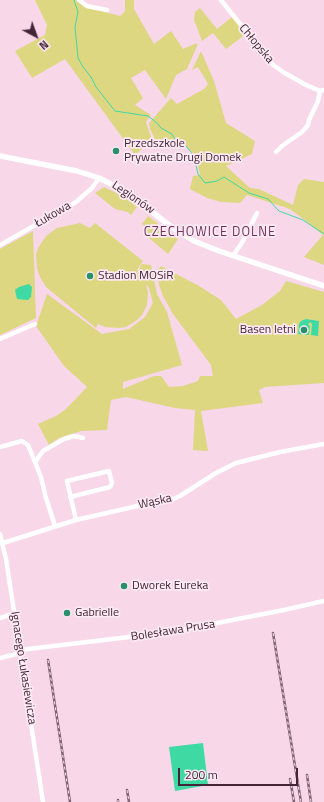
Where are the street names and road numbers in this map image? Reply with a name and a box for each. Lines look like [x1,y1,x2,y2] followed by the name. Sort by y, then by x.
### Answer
[235,22,277,66] street label: Chłopska
[109,178,157,218] street label: Legionów
[32,199,74,231] street label: Łukowa
[137,491,173,513] street label: Wąska
[7,610,39,726] street label: Ignacego Łukasiewicza
[130,617,216,645] street label: Bolesława Prusa

